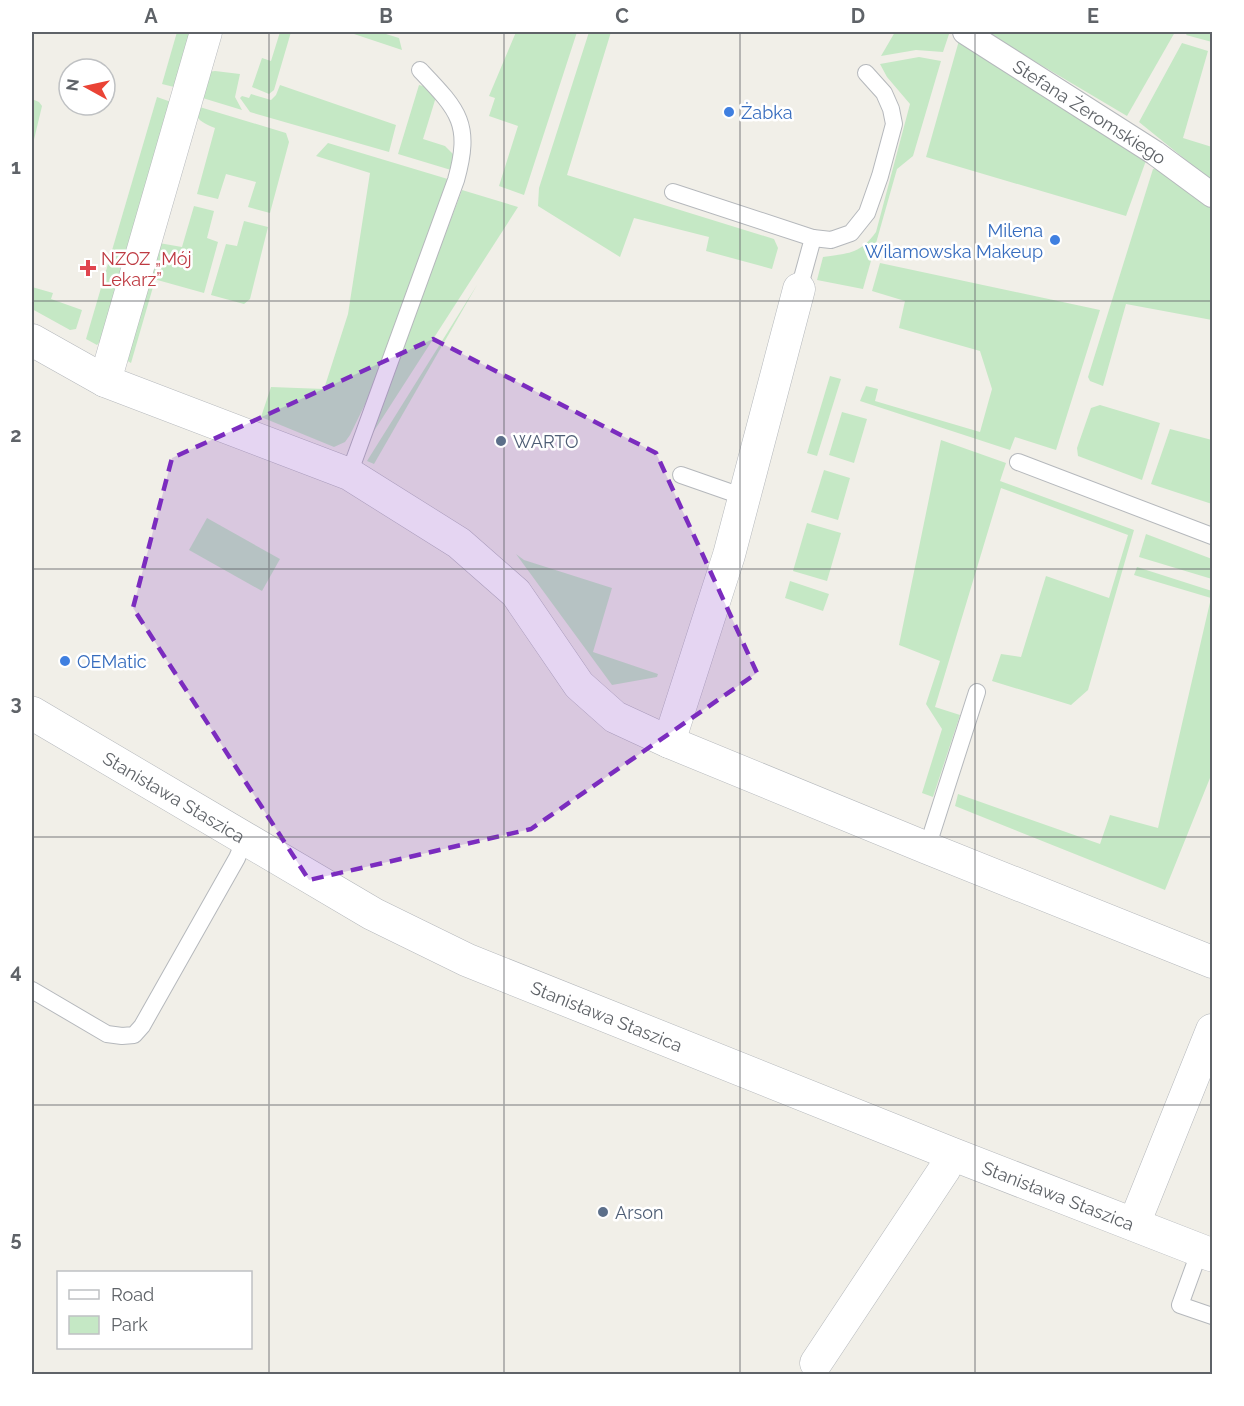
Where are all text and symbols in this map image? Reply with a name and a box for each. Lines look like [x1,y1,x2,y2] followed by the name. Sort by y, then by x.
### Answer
[144,4,158,28] text: A
[379,4,393,28] text: B
[615,4,629,28] text: C
[851,4,865,28] text: D
[1087,4,1099,28] text: E
[1009,55,1171,168] street label: Stefana Żeromskiego
[57,57,117,117] north arrow
[62,78,83,92] text: N
[741,102,793,123] place label: Żabka
[722,105,736,119] marker: Żabka
[11,155,21,179] text: 1
[865,220,1043,262] place label: Milena Wilamowska Makeup
[1048,233,1062,247] marker: Milena Wilamowska Makeup
[101,248,192,290] place label: NZOZ „Mój Lekarz”
[79,259,97,277] marker: NZOZ „Mój Lekarz”
[10,423,22,447] text: 2
[513,431,579,452] place label: WARTO
[494,434,508,448] marker: WARTO
[77,651,147,672] place label: OEMatic
[58,654,72,668] marker: OEMatic
[10,691,22,715] text: 3
[99,747,249,847] street label: Stanisława Staszica
[10,959,22,983] text: 4
[528,976,685,1056] street label: Stanisława Staszica
[979,1156,1137,1234] street label: Stanisława Staszica
[615,1202,663,1223] place label: Arson
[596,1205,610,1219] marker: Arson
[10,1227,22,1251] text: 5
[57,1271,252,1349] legend
[111,1284,154,1305] text: Road
[111,1314,148,1335] text: Park

